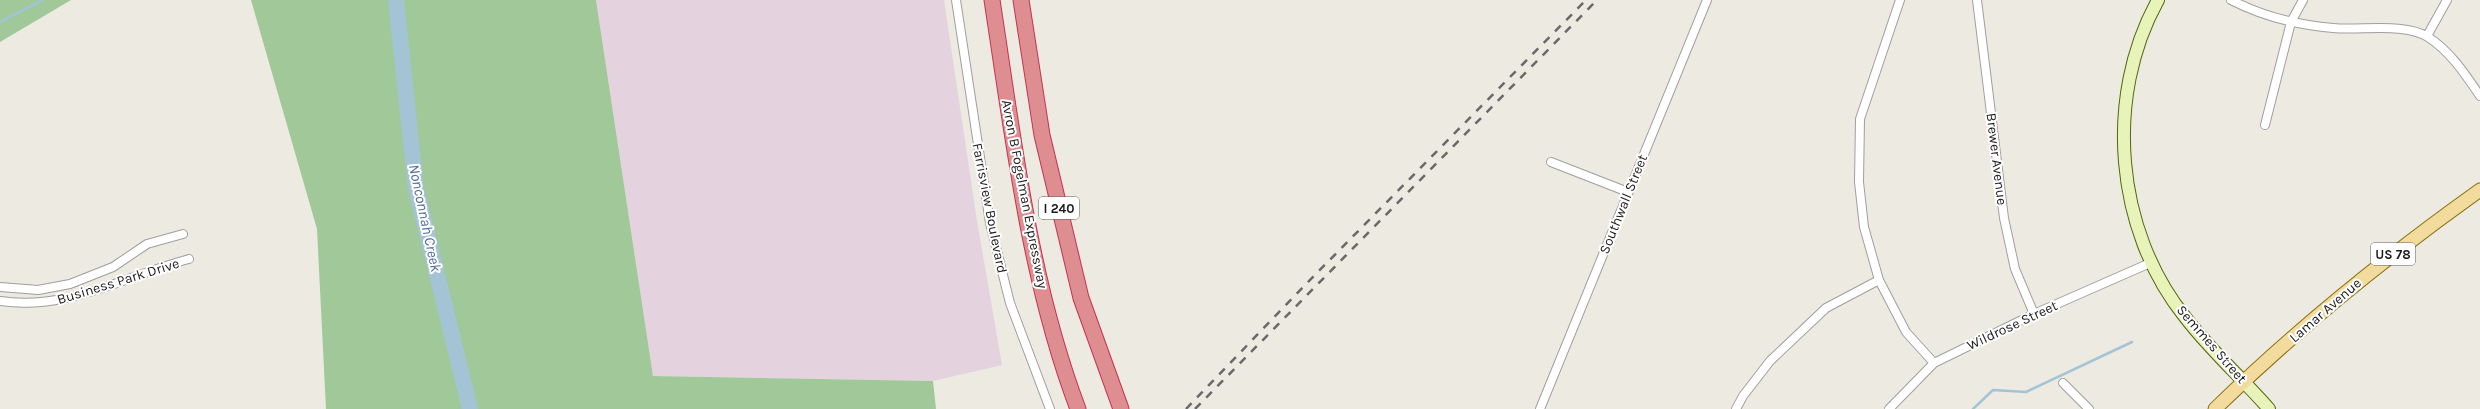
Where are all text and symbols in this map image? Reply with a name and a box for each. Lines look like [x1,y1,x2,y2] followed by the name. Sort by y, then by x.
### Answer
[998,98,1051,290] street label: Avron B Fogelman Expressway
[1982,112,2011,206] street label: Brewer Avenue
[969,142,1010,275] street label: Farrisview Boulevard
[1596,152,1651,256] street label: Southwall Street
[405,163,445,274] water label: Nonconnah Creek
[1039,197,1079,219] road number: I 240
[2371,243,2415,265] road number: US 78
[55,255,181,308] street label: Business Park Drive
[2286,275,2365,346] street label: Lamar Avenue
[1964,297,2060,354] street label: Wildrose Street
[2173,302,2250,387] street label: Semmes Street

